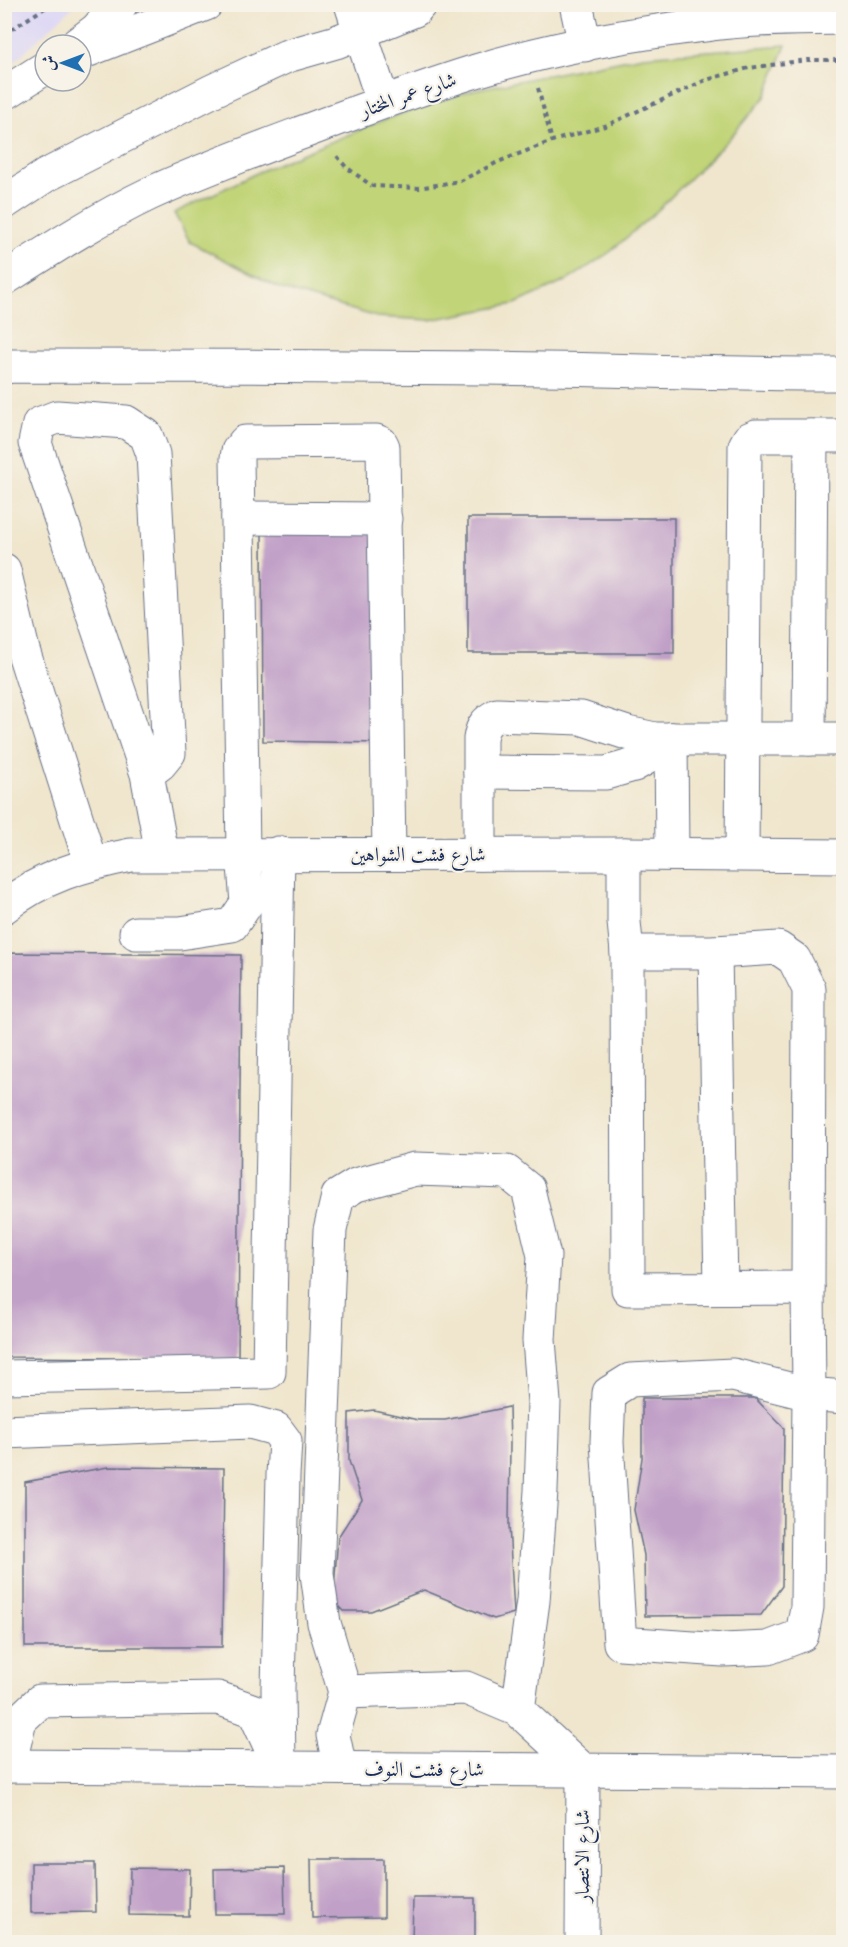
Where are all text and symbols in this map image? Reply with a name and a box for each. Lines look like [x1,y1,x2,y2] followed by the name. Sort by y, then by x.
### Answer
[33,33,93,93] north arrow
[38,55,60,71] text: ش
[354,66,461,129] street label: شارع عمر المختار
[350,841,486,872] street label: شارع فشت الشواهين
[364,1756,484,1787] street label: شارع فشت النوف
[569,1809,600,1905] street label: شارع الانتصار

